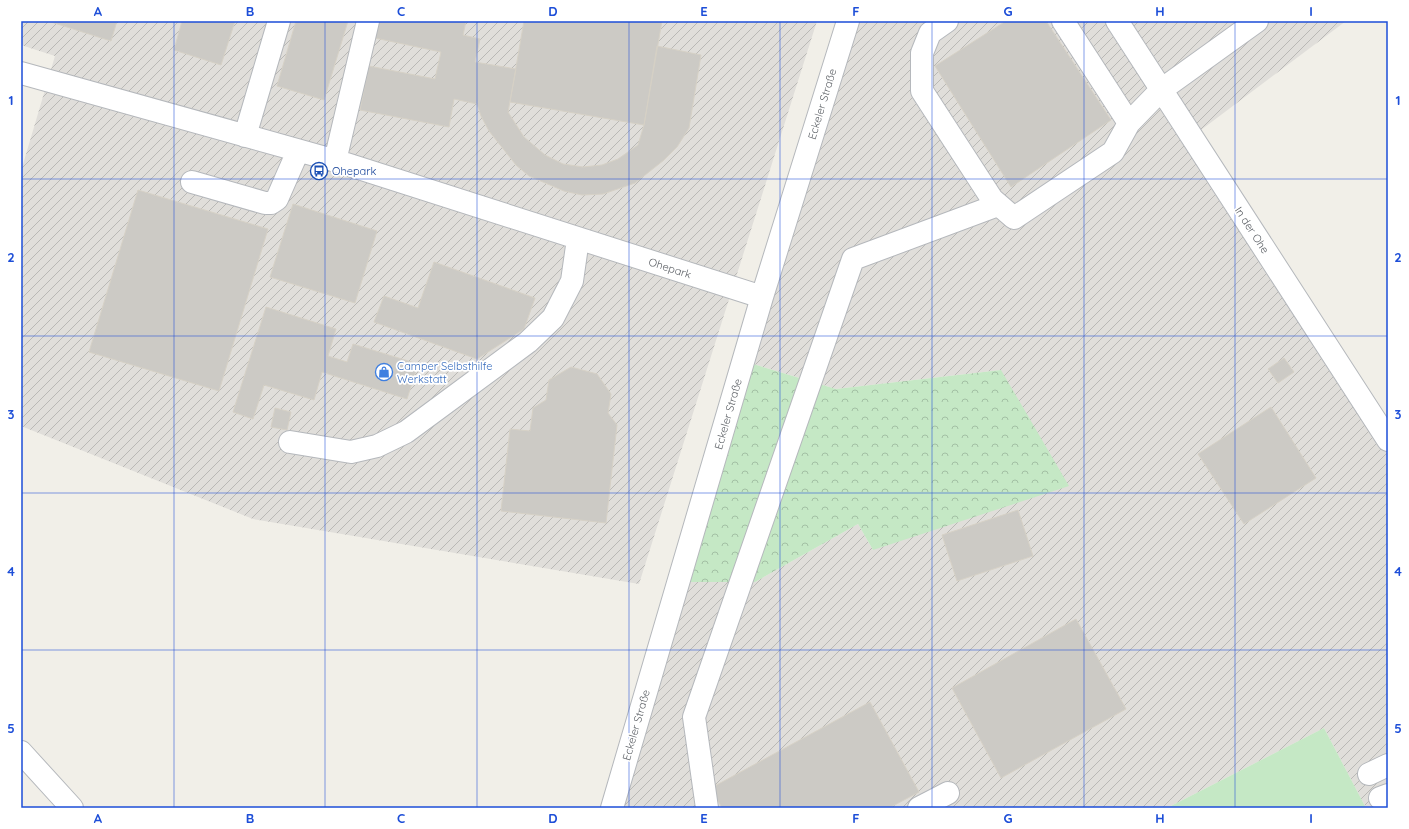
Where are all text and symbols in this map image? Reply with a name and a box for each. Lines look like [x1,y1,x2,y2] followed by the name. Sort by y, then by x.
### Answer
[94,3,103,19] text: A
[246,3,254,19] text: B
[397,3,405,19] text: C
[548,3,558,19] text: D
[700,3,708,19] text: E
[852,3,860,19] text: F
[1003,3,1013,19] text: G
[1155,3,1165,19] text: H
[1309,3,1313,19] text: I
[805,67,839,141] street label: Eckeler Straße
[8,92,14,108] text: 1
[1395,92,1401,108] text: 1
[309,161,329,181] bus stop icon: Ohepark
[332,164,376,178] place label: Ohepark
[1232,204,1272,256] street label: In der Ohe
[7,249,15,265] text: 2
[1394,249,1402,265] text: 2
[647,254,693,282] street label: Ohepark
[397,359,492,386] place label: Camper Selbsthilfe Werkstatt
[374,362,394,382] shop icon: Camper Selbsthilfe Werkstatt
[711,377,745,451] street label: Eckeler Straße
[8,406,15,422] text: 3
[1395,406,1402,422] text: 3
[7,563,15,579] text: 4
[1394,563,1402,579] text: 4
[619,688,653,762] street label: Eckeler Straße
[7,720,15,736] text: 5
[1394,720,1402,736] text: 5
[94,810,103,826] text: A
[246,810,254,826] text: B
[397,810,405,826] text: C
[548,810,558,826] text: D
[700,810,708,826] text: E
[852,810,860,826] text: F
[1003,810,1013,826] text: G
[1155,810,1165,826] text: H
[1309,810,1313,826] text: I

